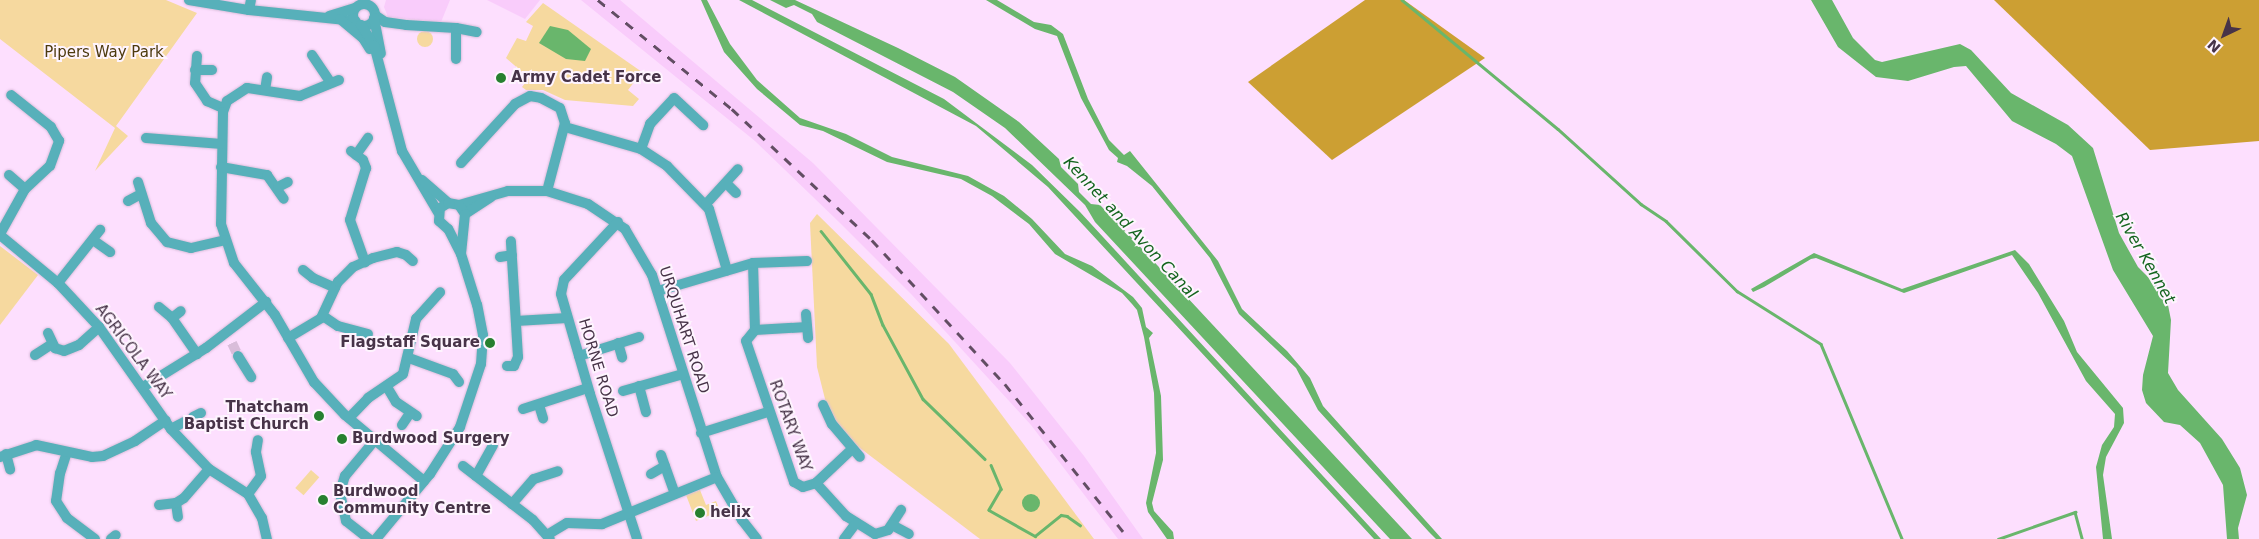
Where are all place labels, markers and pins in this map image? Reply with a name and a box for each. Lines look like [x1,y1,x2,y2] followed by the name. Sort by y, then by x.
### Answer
[511,69,661,87] place label: Army Cadet Force
[495,72,507,84] marker: Army Cadet Force
[340,334,480,352] place label: Flagstaff Square
[484,337,496,349] marker: Flagstaff Square
[184,398,309,433] place label: Thatcham Baptist Church
[313,410,325,422] marker: Thatcham Baptist Church
[352,430,510,448] place label: Burdwood Surgery
[336,433,348,445] marker: Burdwood Surgery
[333,482,491,517] place label: Burdwood Community Centre
[317,494,329,506] marker: Burdwood Community Centre
[710,504,751,522] place label: helix
[694,507,706,519] marker: helix

